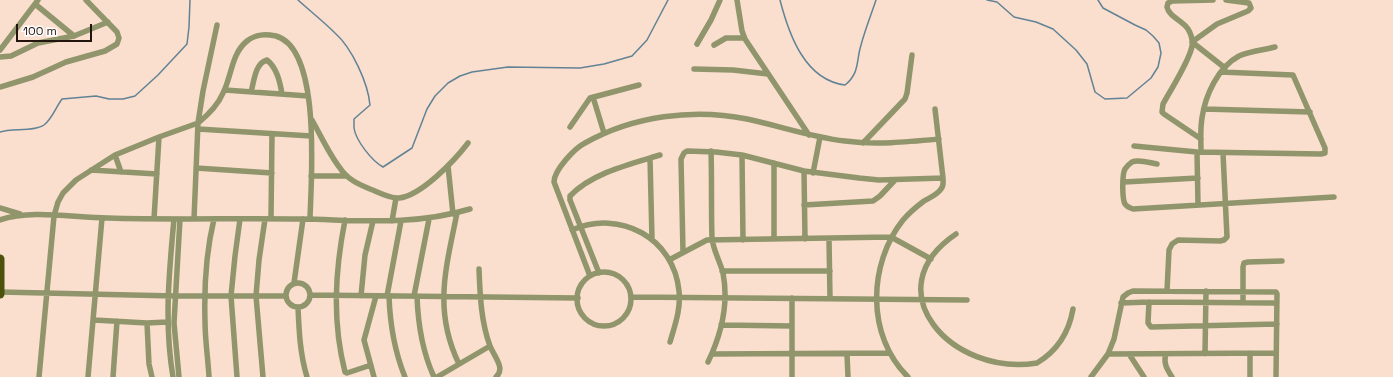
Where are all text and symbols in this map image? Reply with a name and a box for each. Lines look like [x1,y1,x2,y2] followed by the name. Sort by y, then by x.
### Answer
[18,16,94,42] scale bar
[23,23,57,39] text: 100 m

